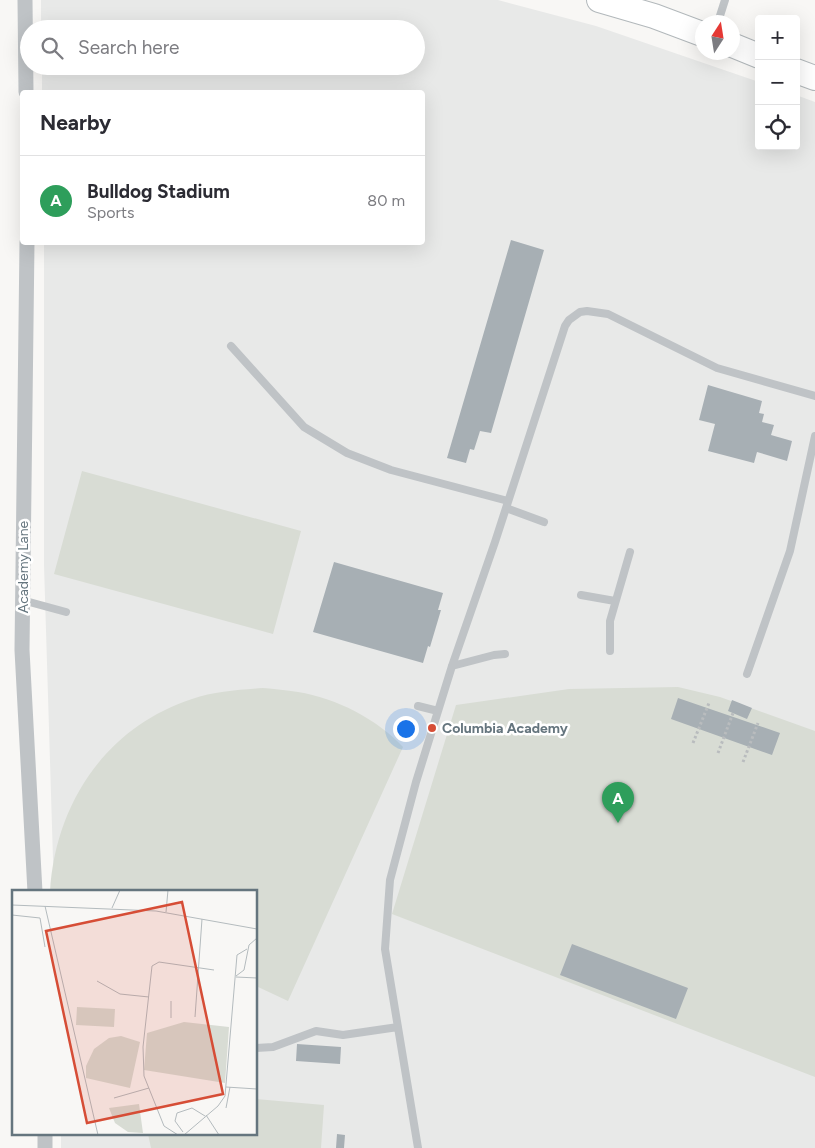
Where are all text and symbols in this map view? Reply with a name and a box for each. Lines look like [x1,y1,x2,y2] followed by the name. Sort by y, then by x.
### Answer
[695,15,740,60] north arrow
[755,15,800,150] map controls
[755,15,800,60] button: +
[20,20,425,75] search box
[38,34,66,62] icon: search
[78,36,180,59] text: Search here
[755,60,800,105] button: −
[755,105,800,150] button: locate
[40,110,111,135] text: Nearby
[87,180,230,203] text: Bulldog Stadium
[50,191,62,210] text: A
[367,191,405,210] text: 80 m
[87,203,134,222] text: Sports
[15,520,32,613] street label: Academy Lane
[393,716,419,742] your location
[442,720,569,737] place label: Columbia Academy
[426,722,438,734] marker: Columbia Academy
[602,782,634,823] pin: A
[12,890,258,1136] inset map

